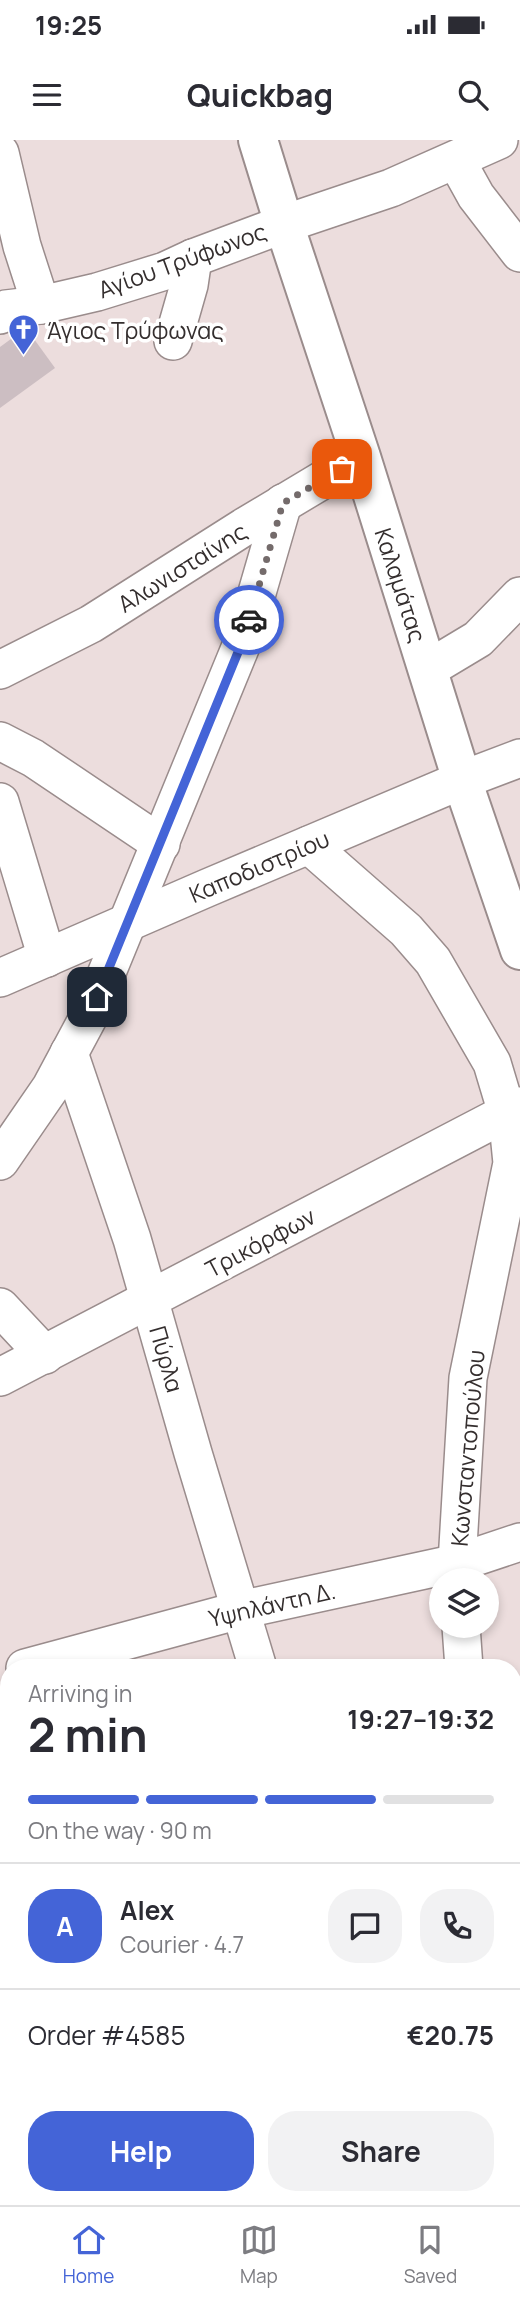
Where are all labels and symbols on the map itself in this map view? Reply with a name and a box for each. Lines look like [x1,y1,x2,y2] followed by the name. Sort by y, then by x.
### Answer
[93,215,271,305] street label: Αγίου Τρύφωνος
[7,313,41,357] church icon: Άγιος Τρύφωνας
[47,314,224,346] place label: Άγιος Τρύφωνας
[312,439,372,499] pin
[111,515,253,619] street label: Αλωνισταίνης
[368,524,434,646] street label: Καλαμάτας
[214,585,284,655] courier
[184,822,334,910] street label: Καποδιστρίου
[67,967,127,1027] pin
[199,1200,321,1284] street label: Τρικόρφων
[142,1322,192,1396] street label: Πύρλα
[442,1348,492,1548] street label: Κωνσταντοπούλου
[205,1574,339,1634] street label: Υψηλάντη Δ.

